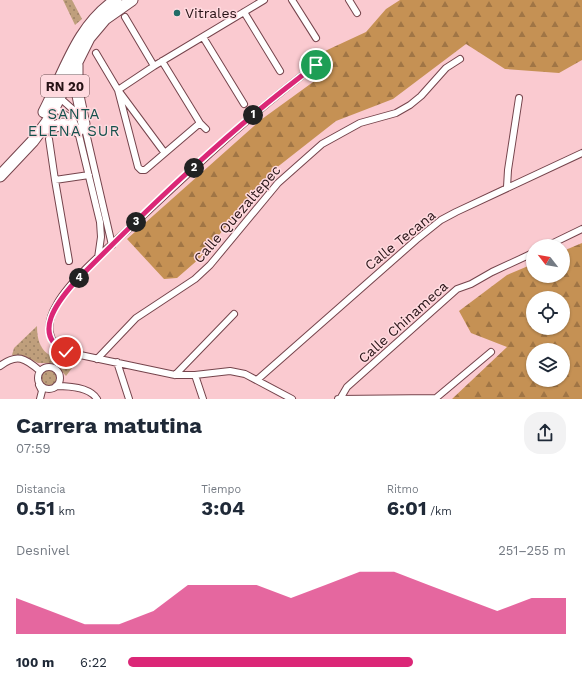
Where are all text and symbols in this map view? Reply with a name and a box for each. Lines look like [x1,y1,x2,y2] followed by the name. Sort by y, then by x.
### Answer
[185,5,237,21] place label: Vitrales
[172,8,182,18] marker: Vitrales
[299,48,333,82] pin
[305,54,327,76] icon: arrive
[41,75,89,97] road number: RN 20
[28,105,120,140] district label: SANTA ELENA SUR
[243,105,263,125] pin: 1
[251,108,255,121] text: 1
[184,158,204,178] pin: 2
[191,161,197,174] text: 2
[190,162,284,266] street label: Calle Quezaltepec
[362,207,438,273] street label: Calle Tecana
[126,212,146,232] pin: 3
[133,215,139,228] text: 3
[526,239,570,283] north arrow
[526,239,570,387] map controls
[69,268,89,288] pin: 4
[75,271,83,284] text: 4
[355,278,451,366] street label: Calle Chinameca
[526,291,570,335] button: locate
[49,335,83,369] pin
[55,341,77,363] icon: check
[526,343,570,387] button: layers
[524,412,566,454] button: share
[16,413,202,438] text: Carrera matutina
[16,441,51,456] text: 07:59
[16,483,66,496] text: Distancia
[201,483,241,496] text: Tiempo
[387,483,419,496] text: Ritmo
[16,496,55,520] text: 0.51
[201,496,245,520] text: 3:04
[387,496,427,520] text: 6:01
[55,505,75,518] text: km
[427,505,452,518] text: /km
[16,543,69,558] text: Desnivel
[498,543,566,558] text: 251–255 m
[16,655,54,670] text: 100 m
[80,655,107,670] text: 6:22

